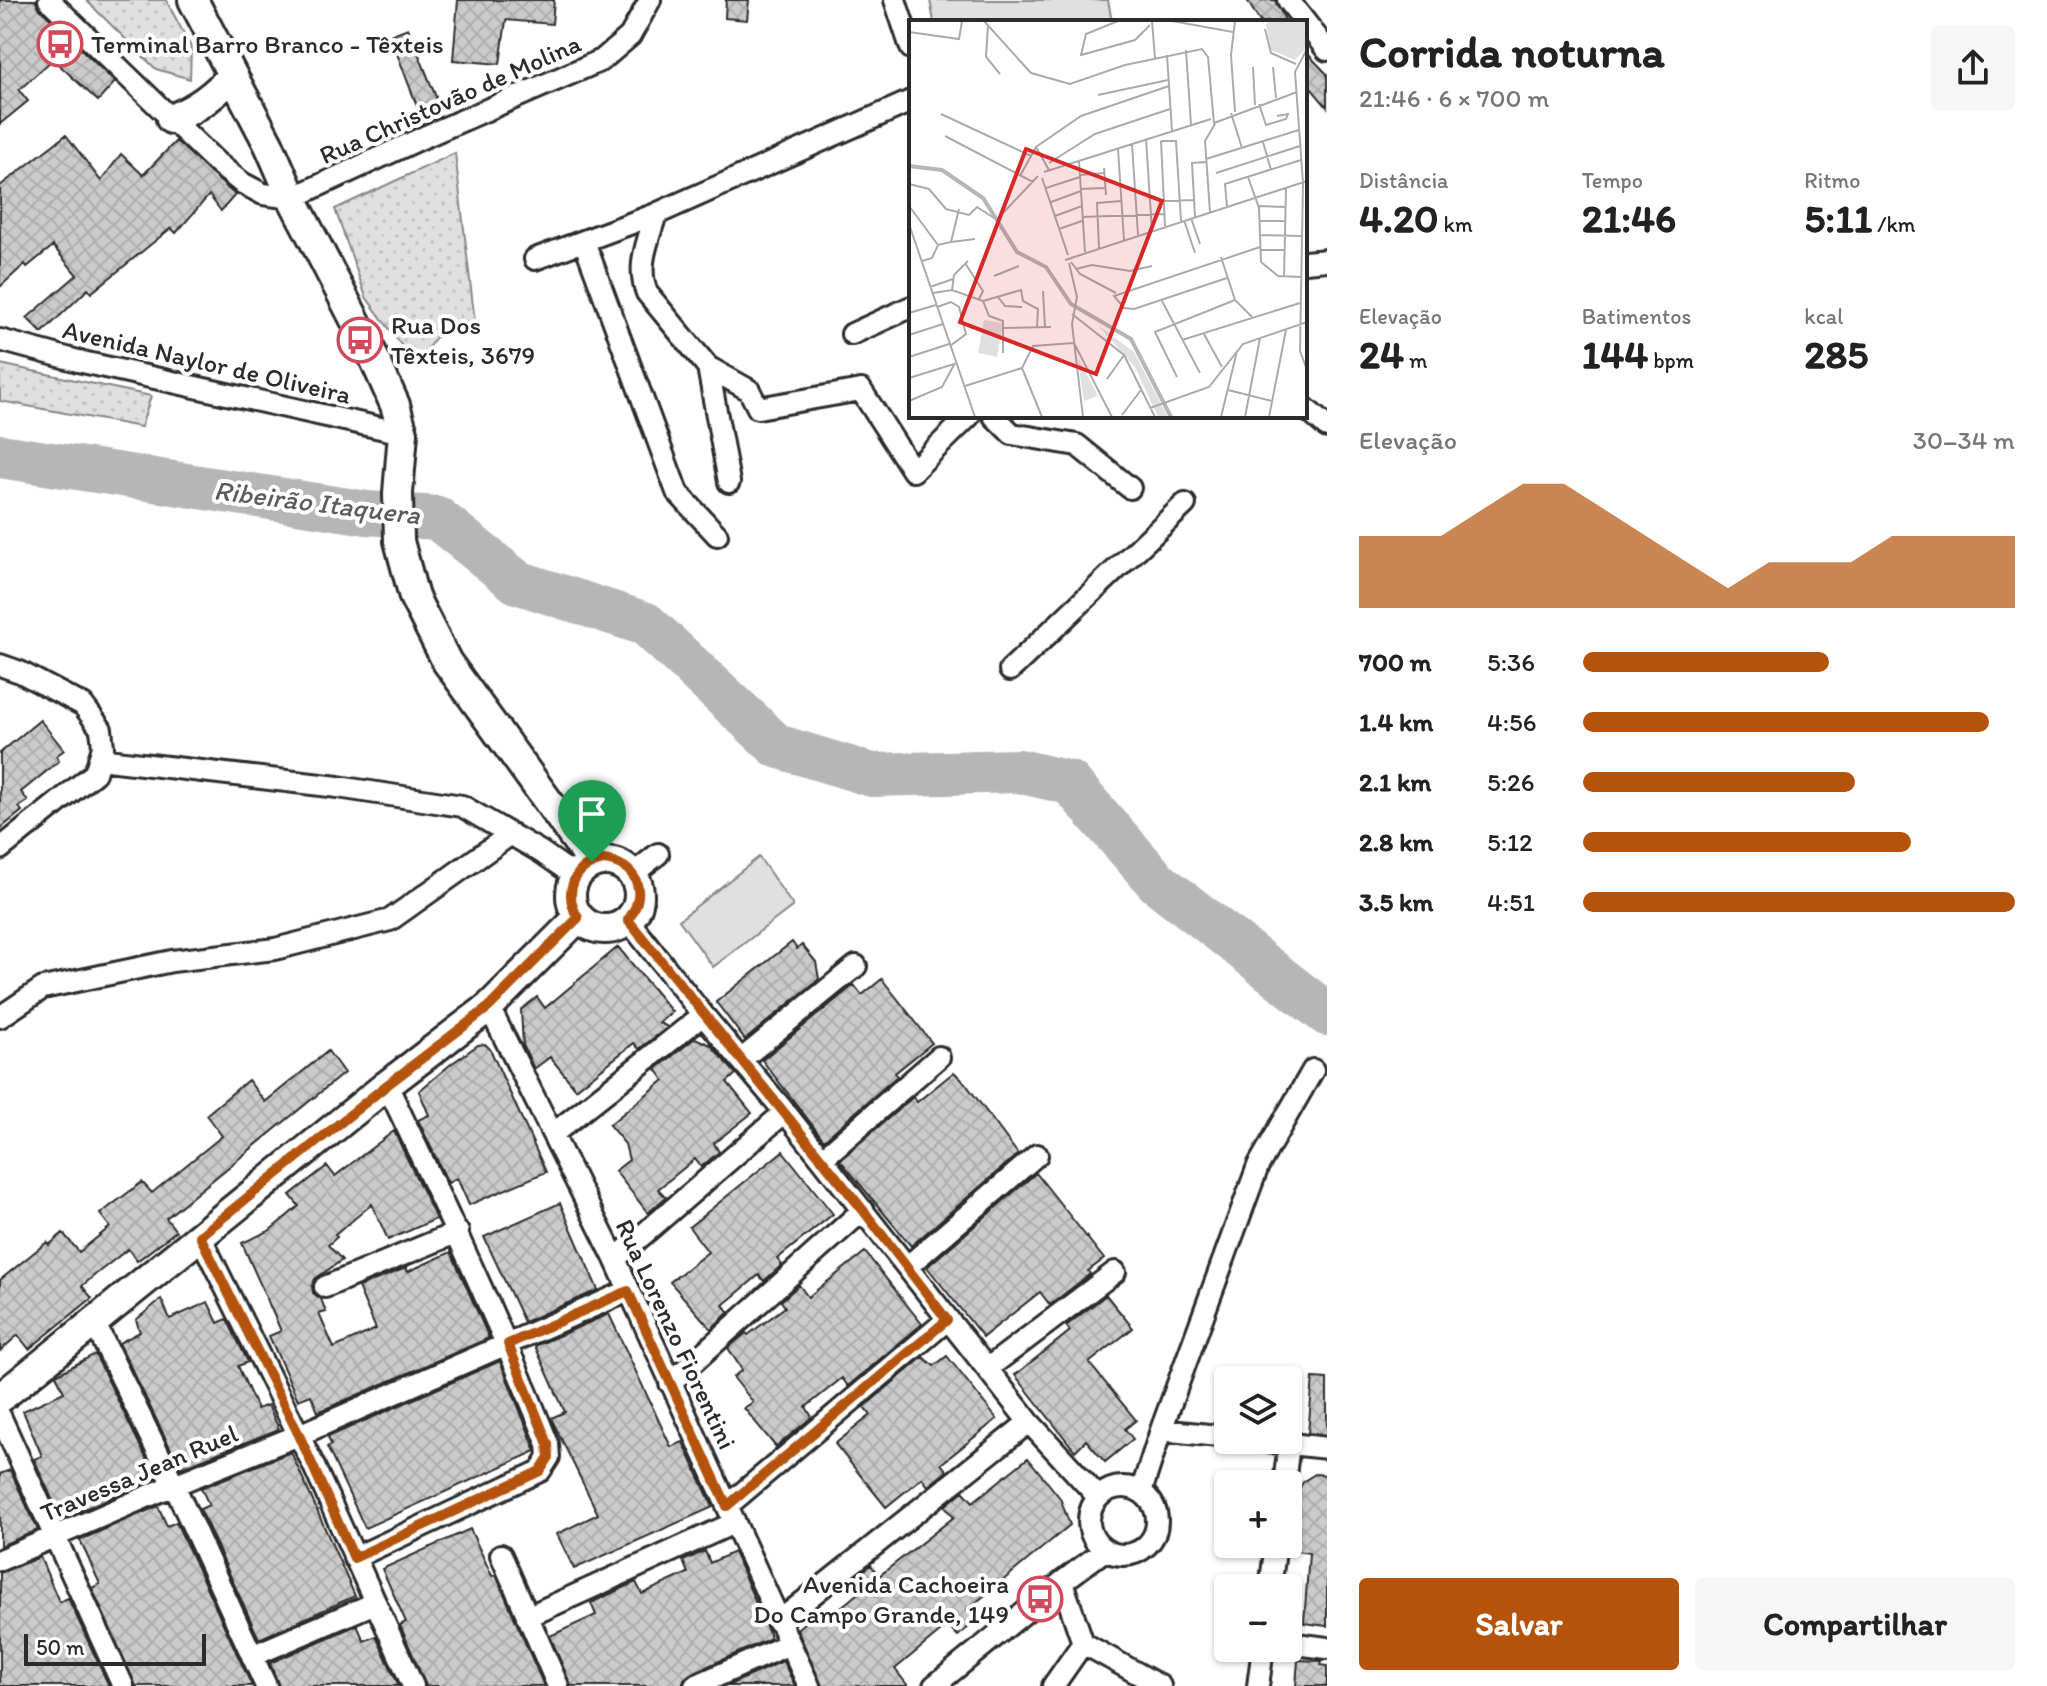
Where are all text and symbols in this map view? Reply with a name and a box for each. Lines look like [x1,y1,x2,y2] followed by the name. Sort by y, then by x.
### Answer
[36,20,84,68] bus stop icon: Terminal Barro Branco - Têxteis
[909,20,1307,418] inset map
[1359,25,1665,78] text: Corrida noturna
[1931,26,2015,110] button: share
[314,27,586,171] street label: Rua Christovão de Molina
[91,28,444,60] place label: Terminal Barro Branco - Têxteis
[1359,82,1549,114] text: 21:46 · 6 × 700 m
[1359,167,1449,194] text: Distância
[1582,167,1643,194] text: Tempo
[1804,167,1860,194] text: Ritmo
[1359,194,1439,242] text: 4.20
[1582,194,1676,242] text: 21:46
[1804,194,1872,242] text: 5:11
[1439,211,1473,238] text: km
[1872,211,1916,238] text: /km
[1359,303,1442,330] text: Elevação
[1582,303,1691,330] text: Batimentos
[1804,303,1843,330] text: kcal
[391,309,535,371] place label: Rua Dos Têxteis, 3679
[60,313,355,411] street label: Avenida Naylor de Oliveira
[336,316,384,364] bus stop icon: Rua Dos Têxteis, 3679
[1359,330,1404,378] text: 24
[1582,330,1648,378] text: 144
[1804,330,1868,378] text: 285
[1404,347,1428,374] text: m
[1648,347,1694,374] text: bpm
[1359,424,1457,456] text: Elevação
[1913,424,2015,456] text: 30–34 m
[212,473,423,532] water label: Ribeirão Itaquera
[1359,646,1432,678] text: 700 m
[1487,646,1535,678] text: 5:36
[1359,706,1433,738] text: 1.4 km
[1487,706,1536,738] text: 4:56
[1359,766,1431,798] text: 2.1 km
[1487,766,1534,798] text: 5:26
[558,780,626,862] pin
[570,792,614,836] icon: arrive
[1359,826,1434,858] text: 2.8 km
[1487,826,1533,858] text: 5:12
[1359,886,1433,918] text: 3.5 km
[1487,886,1535,918] text: 4:51
[609,1214,743,1454] street label: Rua Lorenzo Fiorentini
[1214,1366,1302,1662] map controls
[1214,1366,1302,1454] button: layers
[35,1417,243,1529] street label: Travessa Jean Ruel
[1214,1470,1302,1558] button: +
[753,1568,1009,1630] place label: Avenida Cachoeira Do Campo Grande, 149
[1214,1574,1302,1662] button: −
[1016,1575,1064,1623] bus stop icon: Avenida Cachoeira Do Campo Grande, 149
[1359,1578,1679,1670] button: Salvar
[1695,1578,2015,1670] button: Compartilhar
[24,1630,206,1666] scale bar
[36,1634,85,1661] text: 50 m

